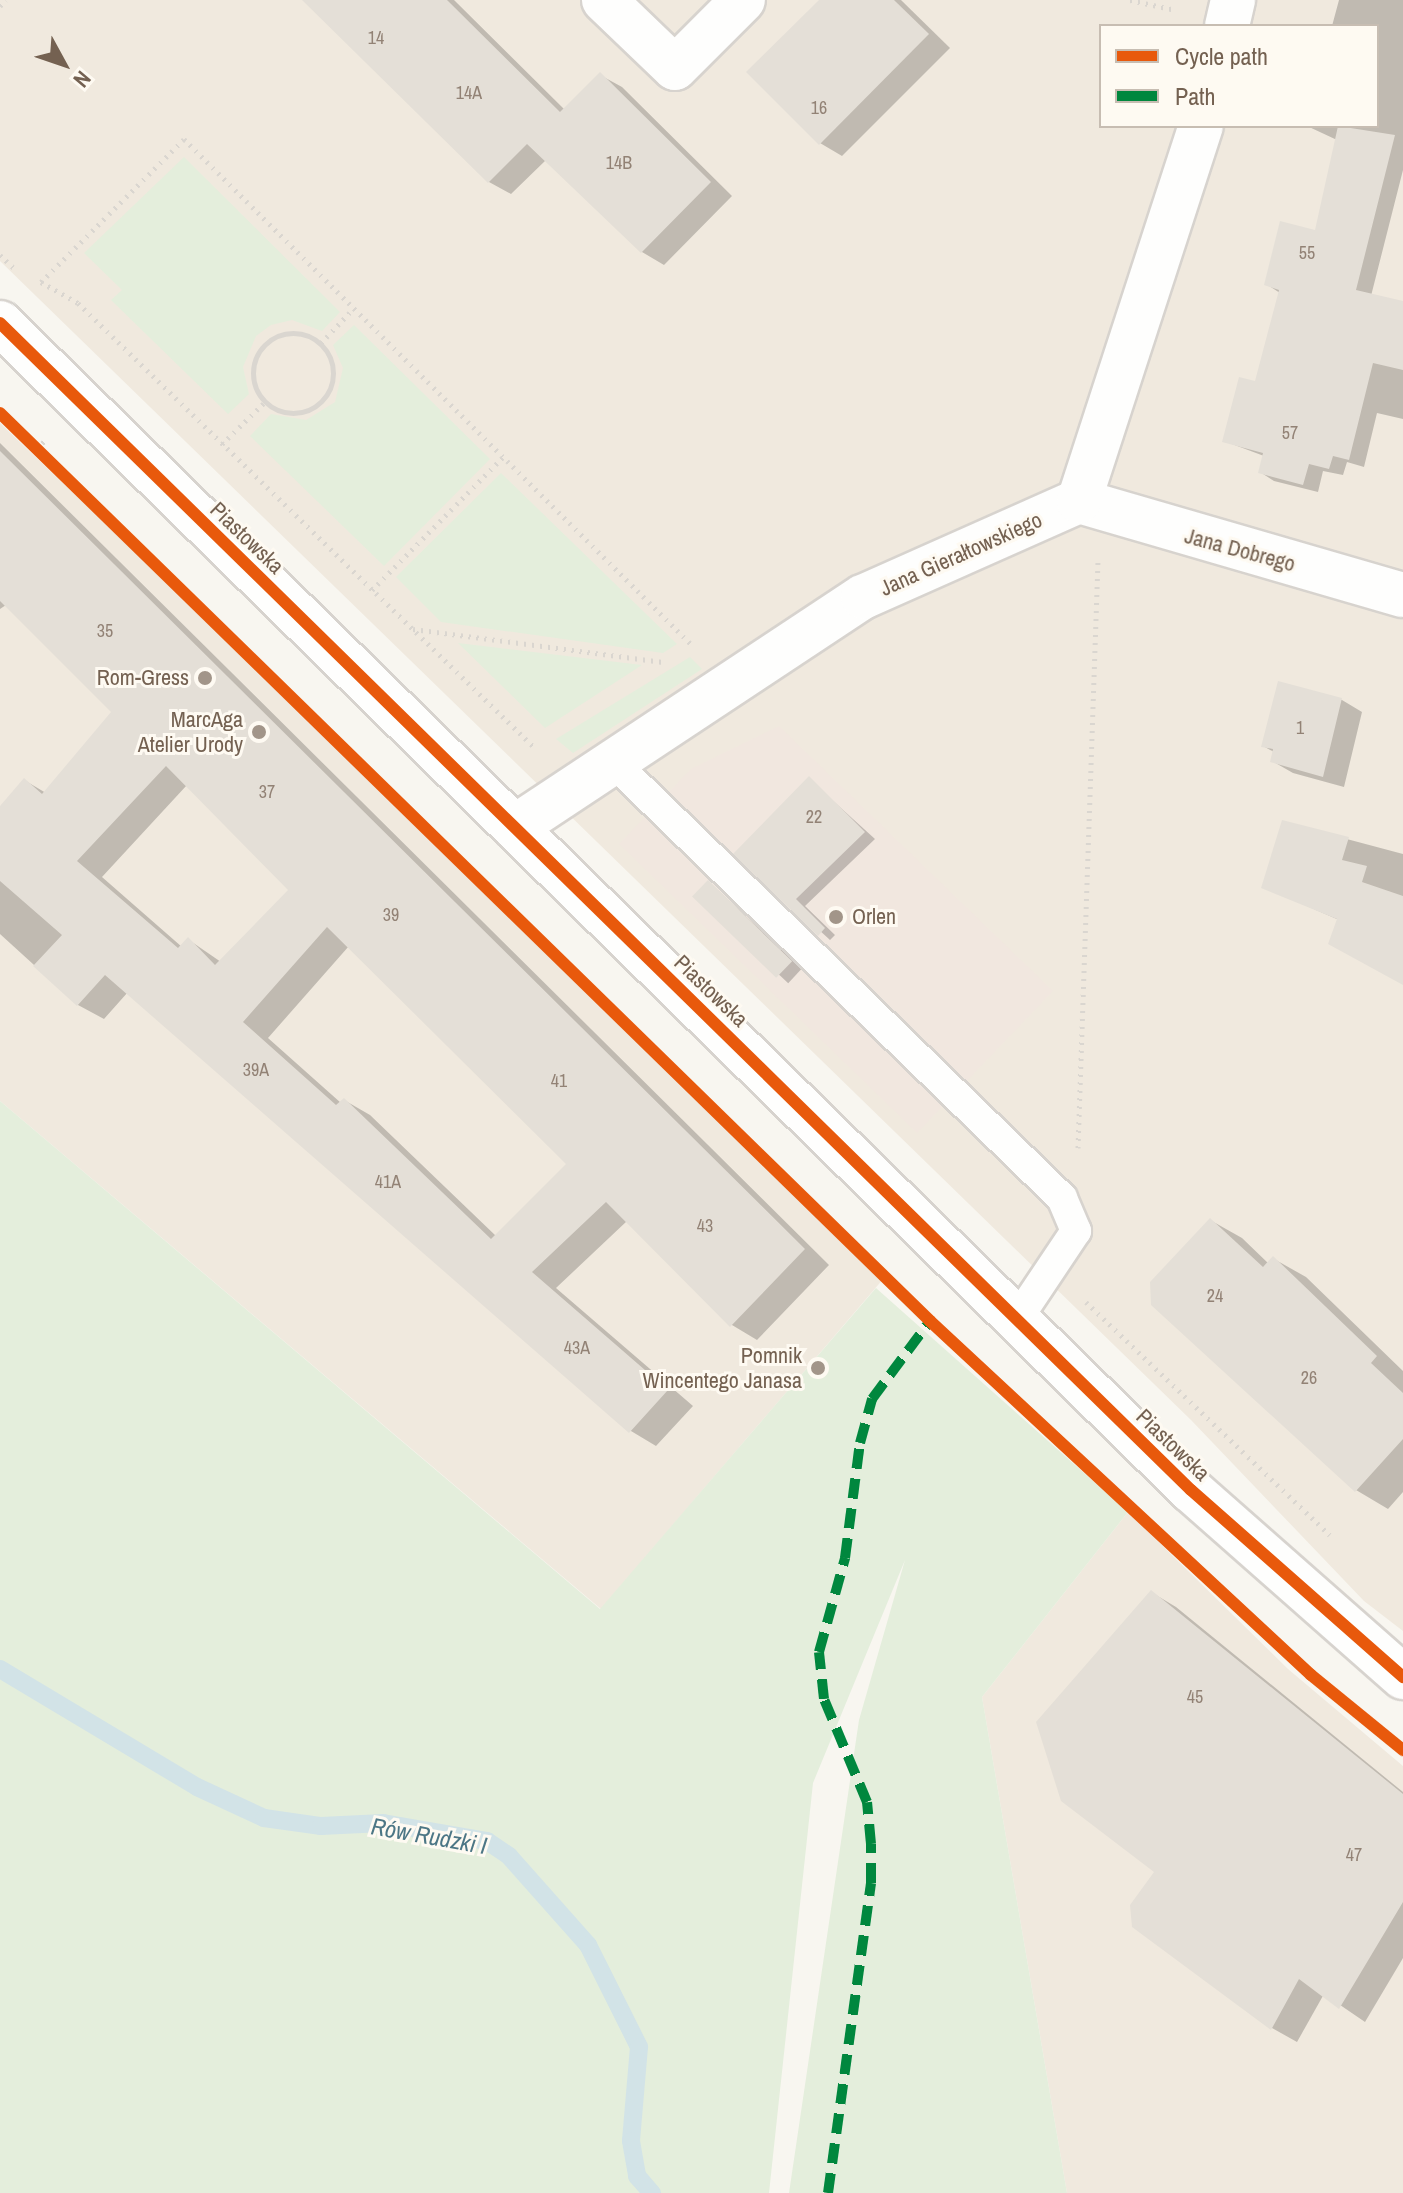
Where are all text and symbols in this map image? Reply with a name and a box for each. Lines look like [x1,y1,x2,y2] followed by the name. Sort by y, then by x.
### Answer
[24,24,104,104] north arrow
[1099,24,1379,128] legend
[368,27,384,49] house number: 14
[1175,40,1268,72] text: Cycle path
[67,65,98,94] text: N
[1175,80,1216,112] text: Path
[456,82,482,104] house number: 14A
[811,97,827,119] house number: 16
[606,152,632,174] house number: 14B
[1299,242,1315,264] house number: 55
[1282,422,1298,444] house number: 57
[205,496,289,580] street label: Piastowska
[876,506,1046,602] street label: Jana Gierałtowskiego
[1182,523,1298,577] street label: Jana Dobrego
[97,620,113,642] house number: 35
[97,665,189,691] place label: Rom-Gress
[196,669,214,687] marker: Rom-Gress
[138,706,243,758] place label: MarcAga Atelier Urody
[1296,717,1304,739] house number: 1
[250,723,268,741] marker: MarcAga Atelier Urody
[259,781,275,803] house number: 37
[806,806,822,828] house number: 22
[383,904,399,926] house number: 39
[852,904,896,930] place label: Orlen
[827,908,845,926] marker: Orlen
[669,949,753,1033] street label: Piastowska
[243,1059,269,1081] house number: 39A
[551,1070,567,1092] house number: 41
[375,1171,401,1193] house number: 41A
[697,1215,713,1237] house number: 43
[1207,1285,1223,1307] house number: 24
[564,1337,590,1359] house number: 43A
[643,1342,802,1394] place label: Pomnik Wincentego Janasa
[809,1359,827,1377] marker: Pomnik Wincentego Janasa
[1301,1367,1317,1389] house number: 26
[1131,1403,1215,1487] street label: Piastowska
[1187,1686,1203,1708] house number: 45
[369,1812,489,1860] water label: Rów Rudzki I
[1346,1844,1362,1866] house number: 47

